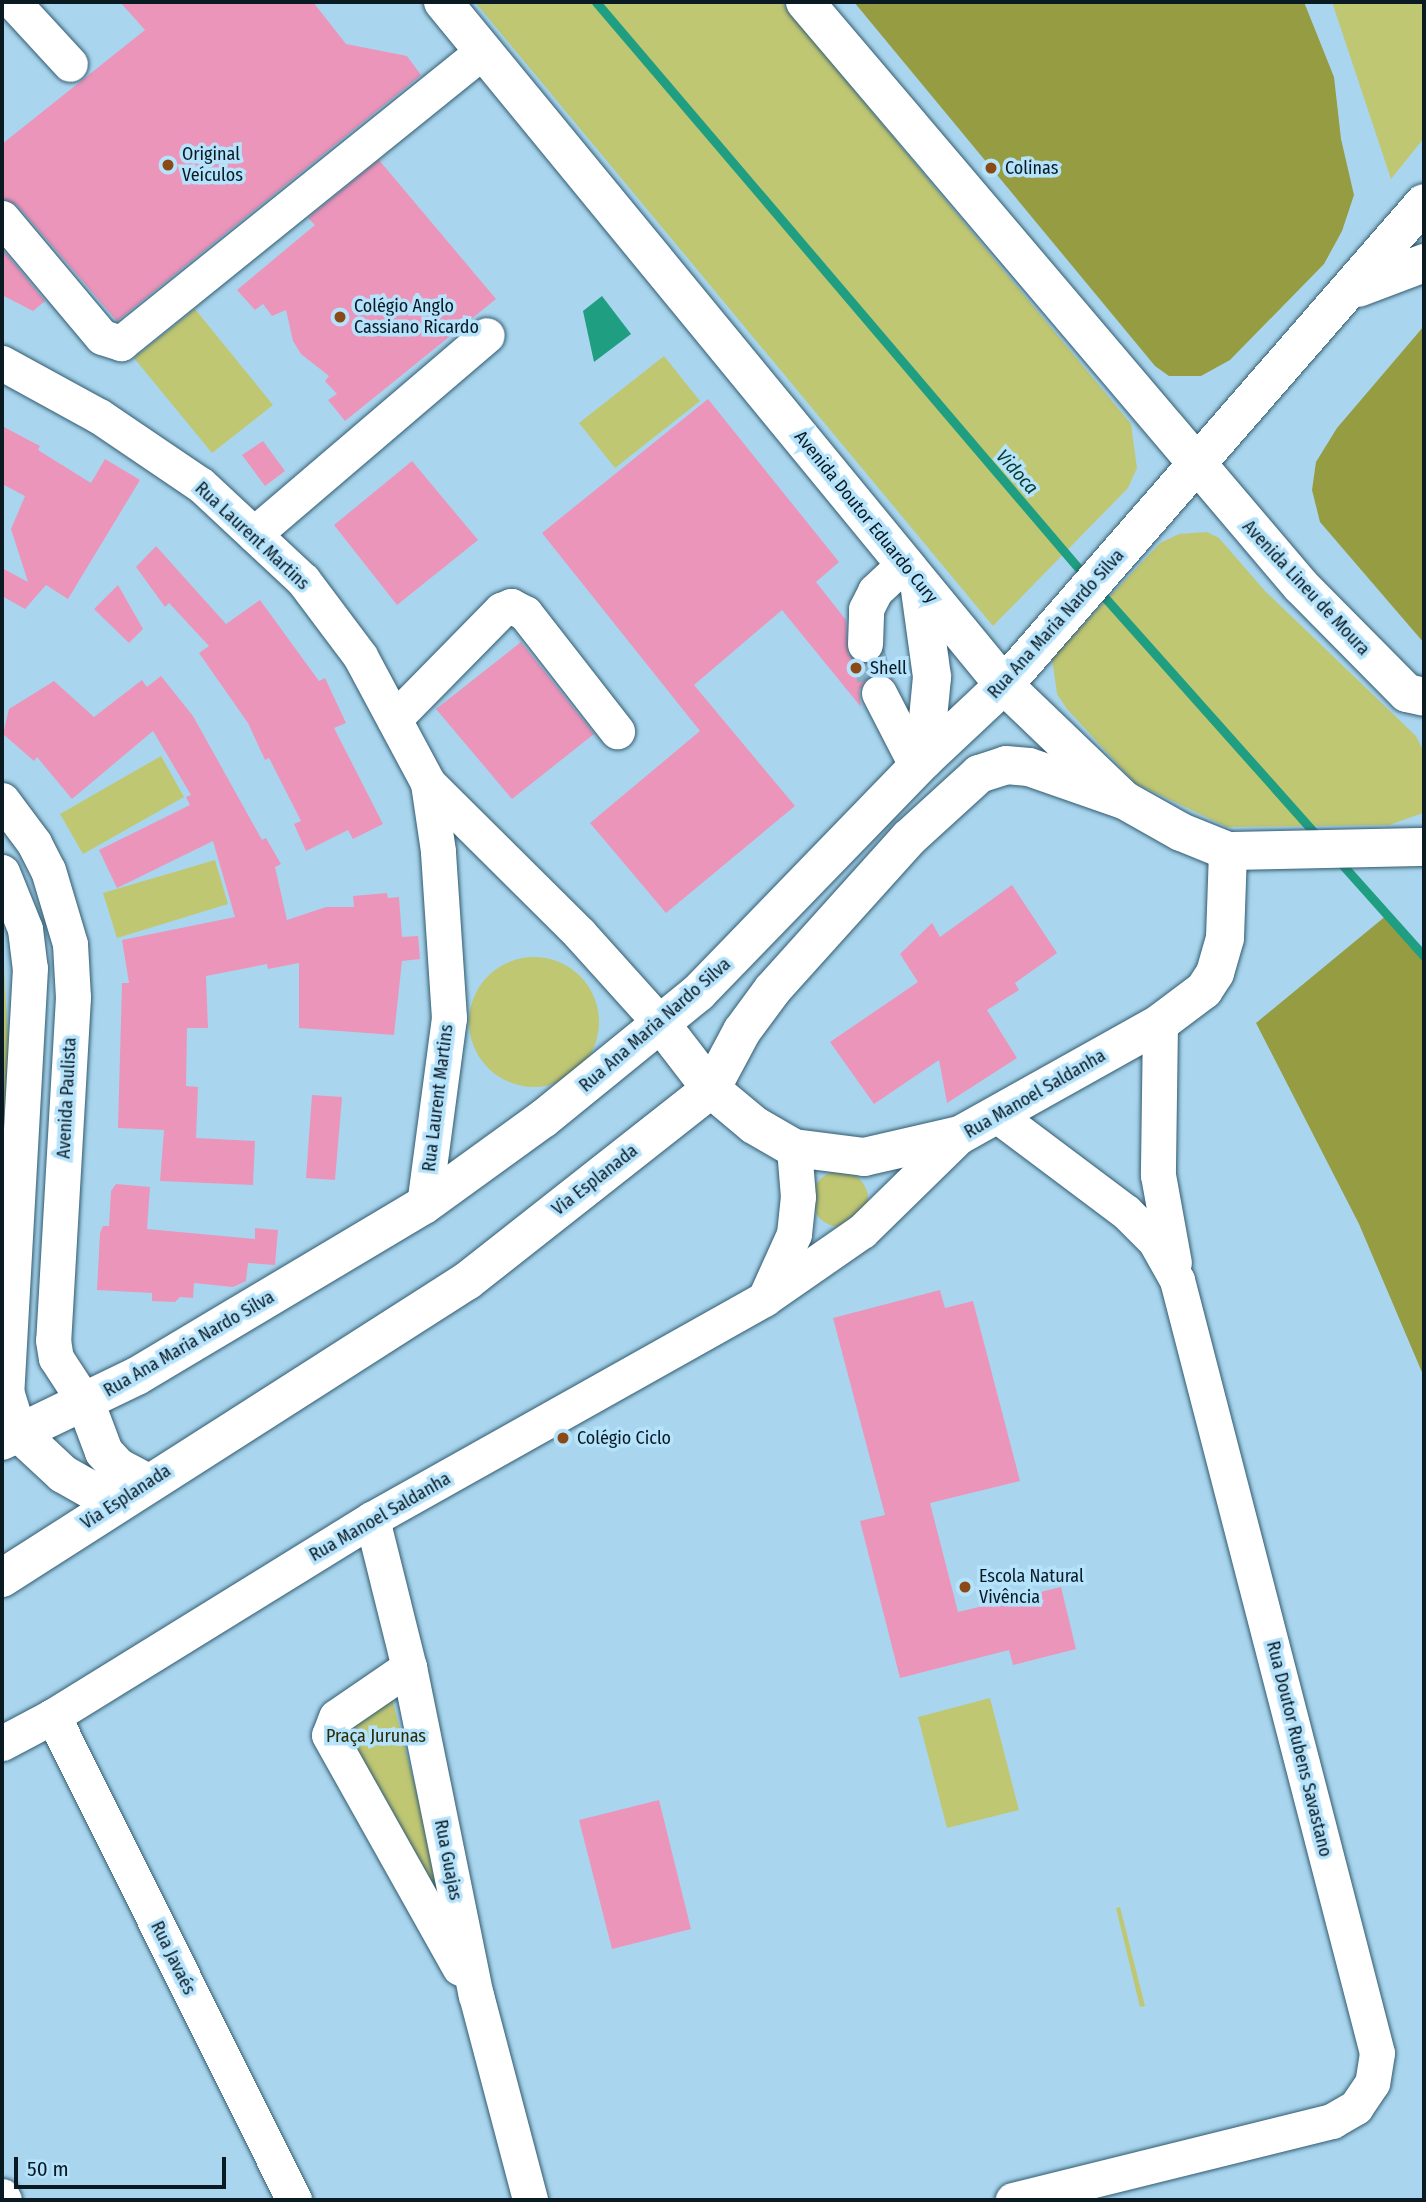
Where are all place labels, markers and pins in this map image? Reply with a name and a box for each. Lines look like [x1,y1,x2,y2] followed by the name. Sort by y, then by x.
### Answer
[182,144,243,186] place label: Original Veículos
[160,157,176,173] marker: Original Veículos
[1005,157,1058,179] place label: Colinas
[983,160,999,176] marker: Colinas
[354,296,479,338] place label: Colégio Anglo Cassiano Ricardo
[332,309,348,325] marker: Colégio Anglo Cassiano Ricardo
[870,657,907,679] place label: Shell
[848,660,864,676] marker: Shell
[577,1427,671,1449] place label: Colégio Ciclo
[555,1430,571,1446] marker: Colégio Ciclo
[979,1566,1084,1608] place label: Escola Natural Vivência
[957,1579,973,1595] marker: Escola Natural Vivência

